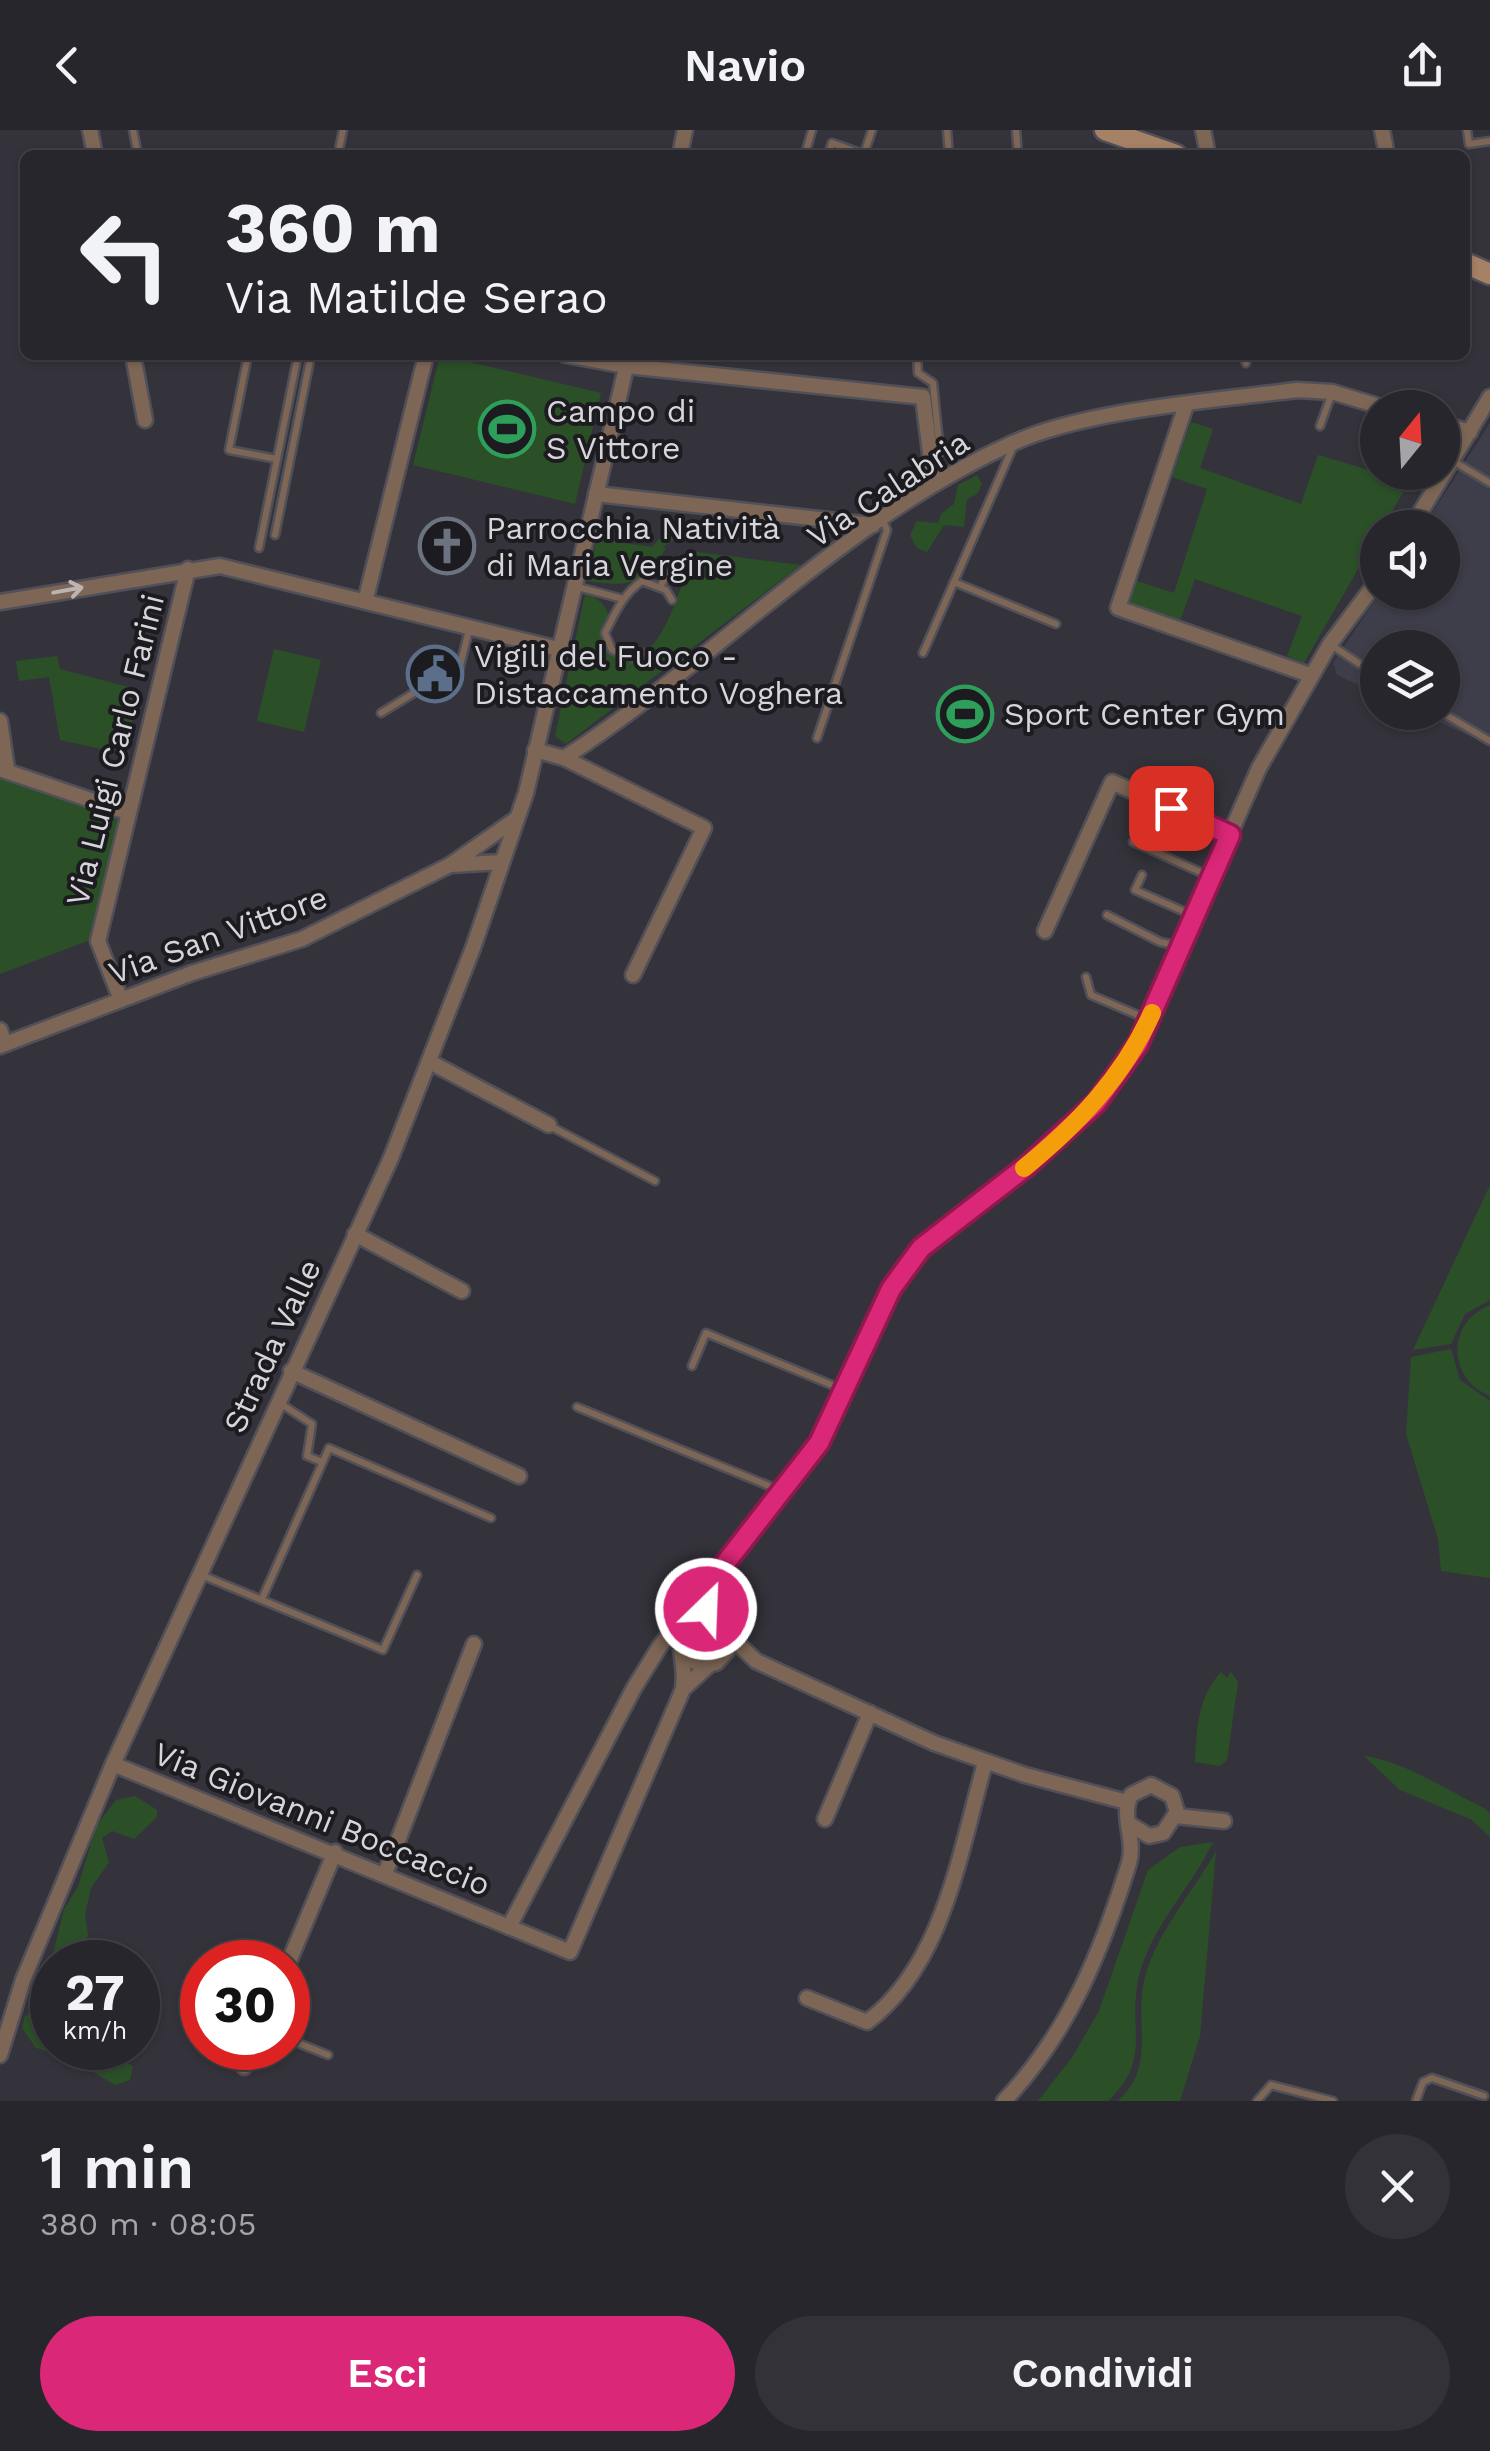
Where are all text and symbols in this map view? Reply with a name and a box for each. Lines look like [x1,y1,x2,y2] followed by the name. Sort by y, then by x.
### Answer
[40,38,95,93] icon: back
[1395,38,1450,93] icon: share
[684,39,806,92] text: Navio
[225,187,441,269] text: 360 m
[60,190,190,320] icon: left
[225,271,608,324] text: Via Matilde Serao
[1360,390,1460,490] north arrow
[1360,390,1460,730] map controls
[546,392,695,467] place label: Campo di S Vittore
[477,399,537,459] sports icon: Campo di S Vittore
[800,423,976,555] street label: Via Calabria
[486,509,780,584] place label: Parrocchia Natività di Maria Vergine
[1360,510,1460,610] button: sound
[417,516,477,576] church icon: Parrocchia Natività di Maria Vergine
[51,580,83,599] one-way arrow
[58,590,172,910] street label: Via Luigi Carlo Farini
[1360,630,1460,730] button: layers
[474,637,843,712] place label: Vigili del Fuoco - Distaccamento Voghera
[405,644,465,704] public building icon: Vigili del Fuoco - Distaccamento Voghera
[935,684,995,744] sports icon: Sport Center Gym
[1004,695,1285,733] place label: Sport Center Gym
[1129,766,1214,851] pin
[1144,781,1199,836] icon: arrive
[104,878,332,992] street label: Via San Vittore
[215,1253,329,1439] street label: Strada Valle
[654,1557,758,1661] position arrow
[148,1734,496,1904] street label: Via Giovanni Boccaccio
[180,1940,310,2070] speed limit sign: 30
[65,1963,125,2022] text: 27
[63,2016,127,2045] text: km/h
[40,2132,194,2203] text: 1 min
[1345,2134,1450,2239] button: close
[40,2205,256,2243] text: 380 m · 08:05
[40,2316,735,2431] button: Esci
[755,2316,1450,2431] button: Condividi

